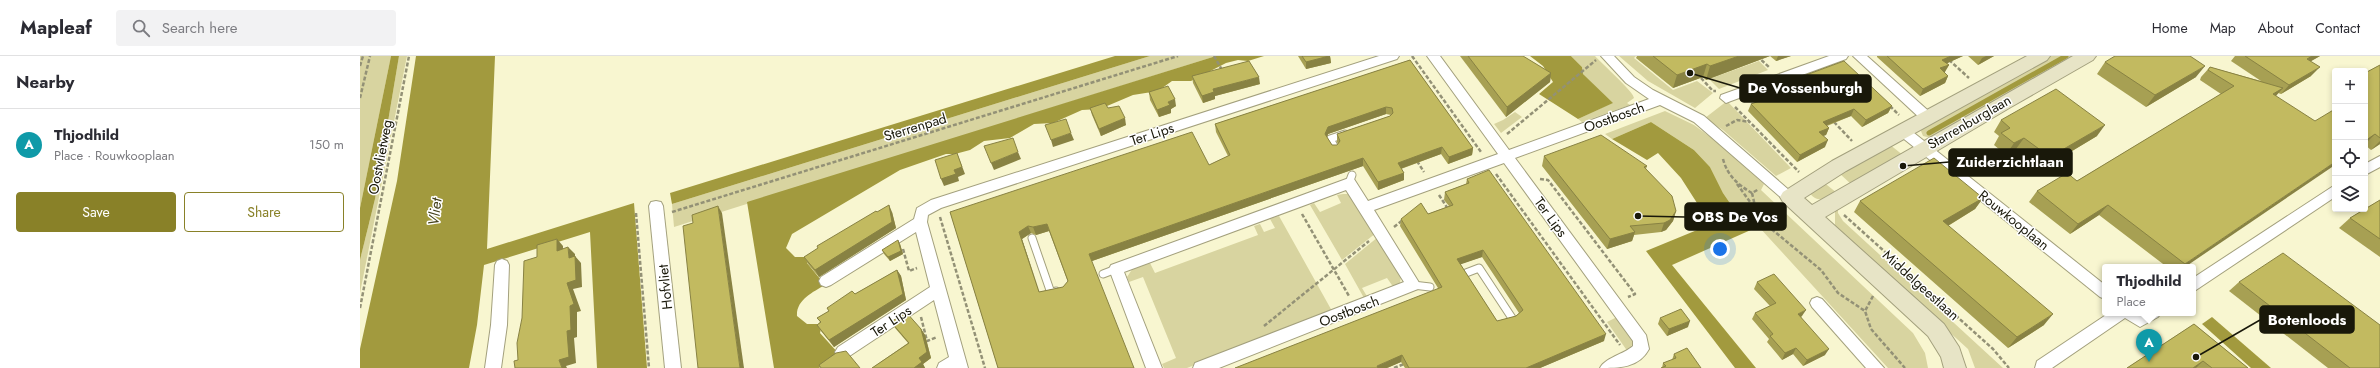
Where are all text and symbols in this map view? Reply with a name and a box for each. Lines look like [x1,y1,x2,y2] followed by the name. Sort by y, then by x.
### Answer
[116,10,396,46] search box
[20,14,92,41] text: Mapleaf
[130,17,152,39] icon: search
[162,17,238,39] text: Search here
[2152,18,2188,38] text: Home
[2210,18,2236,38] text: Map
[2258,18,2293,38] text: About
[2315,18,2360,38] text: Contact
[2332,68,2368,212] map controls
[2332,68,2368,104] button: +
[16,70,74,94] text: Nearby
[1740,75,1871,102] callout: De Vossenburgh
[1747,77,1863,99] text: De Vossenburgh
[1923,90,2015,154] street label: Starrenburglaan
[1581,97,1647,137] street label: Oostbosch
[2332,104,2368,140] button: −
[881,108,949,146] street label: Sterrenpad
[1128,117,1177,150] street label: Ter Lips
[363,118,397,196] street label: Oostvlietweg
[54,124,119,146] text: Thjodhild
[24,135,34,154] text: A
[309,135,344,154] text: 150 m
[2332,140,2368,176] button: locate
[54,146,174,165] text: Place · Rouwkooplaan
[1949,149,2072,176] callout: Zuiderzichtlaan
[1956,151,2064,173] text: Zuiderzichtlaan
[2332,176,2368,212] button: layers
[1974,185,2054,255] street label: Rouwkooplaan
[16,192,176,232] button: Save
[184,192,344,232] button: Share
[1530,193,1572,241] street label: Ter Lips
[422,195,448,227] water label: Vliet
[1685,203,1786,230] callout: OBS De Vos
[1692,206,1778,228] text: OBS De Vos
[1710,239,1730,259] your location
[1878,245,1964,325] street label: Middelgeestlaan
[653,263,677,311] street label: Hofvliet
[2102,264,2196,316] popup
[2116,270,2182,292] text: Thjodhild
[1316,290,1382,332] street label: Oostbosch
[2116,292,2146,311] text: Place
[867,300,916,342] street label: Ter Lips
[2260,306,2354,333] callout: Botenloods
[2268,309,2346,331] text: Botenloods
[2136,329,2162,362] pin: A

